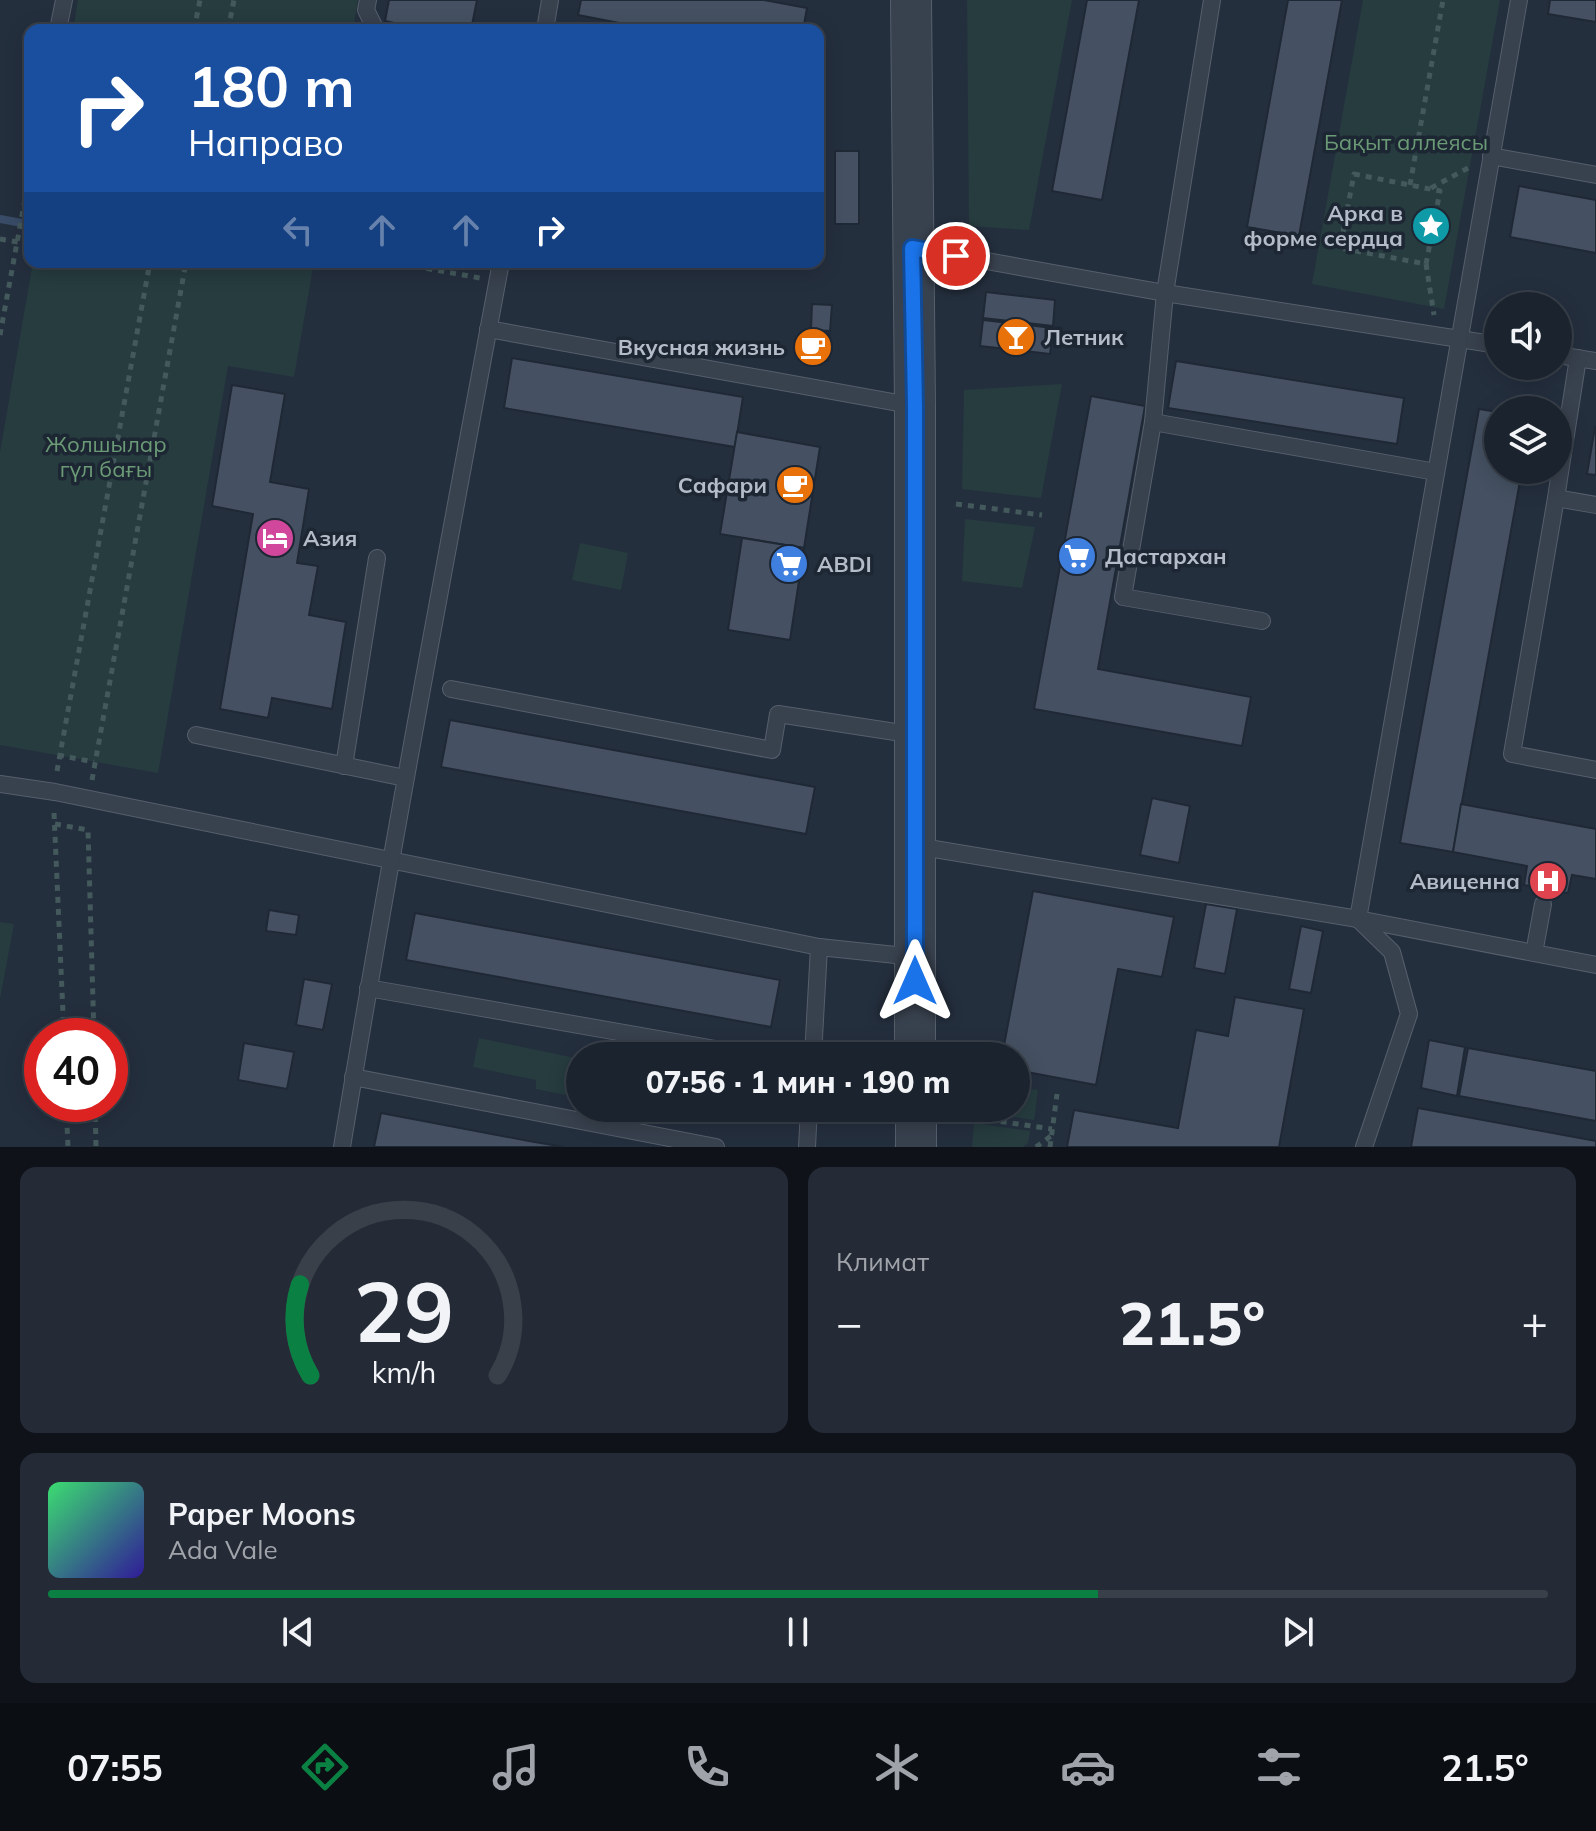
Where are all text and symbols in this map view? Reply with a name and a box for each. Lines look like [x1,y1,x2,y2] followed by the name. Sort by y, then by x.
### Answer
[188,51,355,121] text: 180 m
[56,56,160,160] icon: right
[188,120,344,165] text: Направо
[1324,128,1488,156] park label: Бақыт аллеясы
[1243,199,1403,252] place label: Арка в форме сердца
[1410,205,1452,247] place icon: Арка в форме сердца
[276,208,320,252] icon: left
[360,208,404,252] icon: ahead
[444,208,488,252] icon: ahead
[528,208,572,252] icon: right
[922,222,990,290] pin
[934,234,978,278] icon: arrive
[1484,292,1572,484] map controls
[1484,292,1572,380] button: sound
[995,316,1037,358] bar icon: Летник
[1044,323,1124,351] place label: Летник
[792,326,834,368] cafe icon: Вкусная жизнь
[618,333,785,361] place label: Вкусная жизнь
[1484,396,1572,484] button: layers
[45,430,167,483] park label: Жолшылар гүл бағы
[774,464,816,506] cafe icon: Сафари
[678,471,767,499] place label: Сафари
[254,517,296,559] hotel icon: Азия
[303,524,357,552] place label: Азия
[1056,535,1098,577] supermarket icon: Дастархан
[1105,542,1227,570] place label: Дастархан
[768,543,810,585] supermarket icon: ABDI
[817,550,872,578] place label: ABDI
[1527,860,1569,902] hospital icon: Авиценна
[1410,867,1520,895] place label: Авиценна
[873,939,957,1023] position arrow
[24,1018,128,1122] speed limit sign: 40
[646,1063,950,1101] text: 07:56 · 1 мин · 190 m
[836,1245,929,1278] text: Климат
[354,1258,454,1363] text: 29
[1119,1285,1265,1360] text: 21.5°
[836,1295,862,1350] text: −
[1522,1295,1548,1350] text: +
[372,1354,436,1390] text: km/h
[168,1495,356,1533] text: Paper Moons
[168,1533,278,1566] text: Ada Vale
[276,1610,320,1654] icon: previous
[776,1610,820,1654] icon: pause
[1276,1610,1320,1654] icon: next
[297,1739,353,1795] icon: directions
[488,1739,544,1795] icon: music
[679,1739,735,1795] icon: phone
[869,1739,925,1795] icon: climate
[1060,1739,1116,1795] icon: car
[1251,1739,1307,1795] icon: filters
[67,1745,163,1790] text: 07:55
[1441,1745,1529,1790] text: 21.5°

